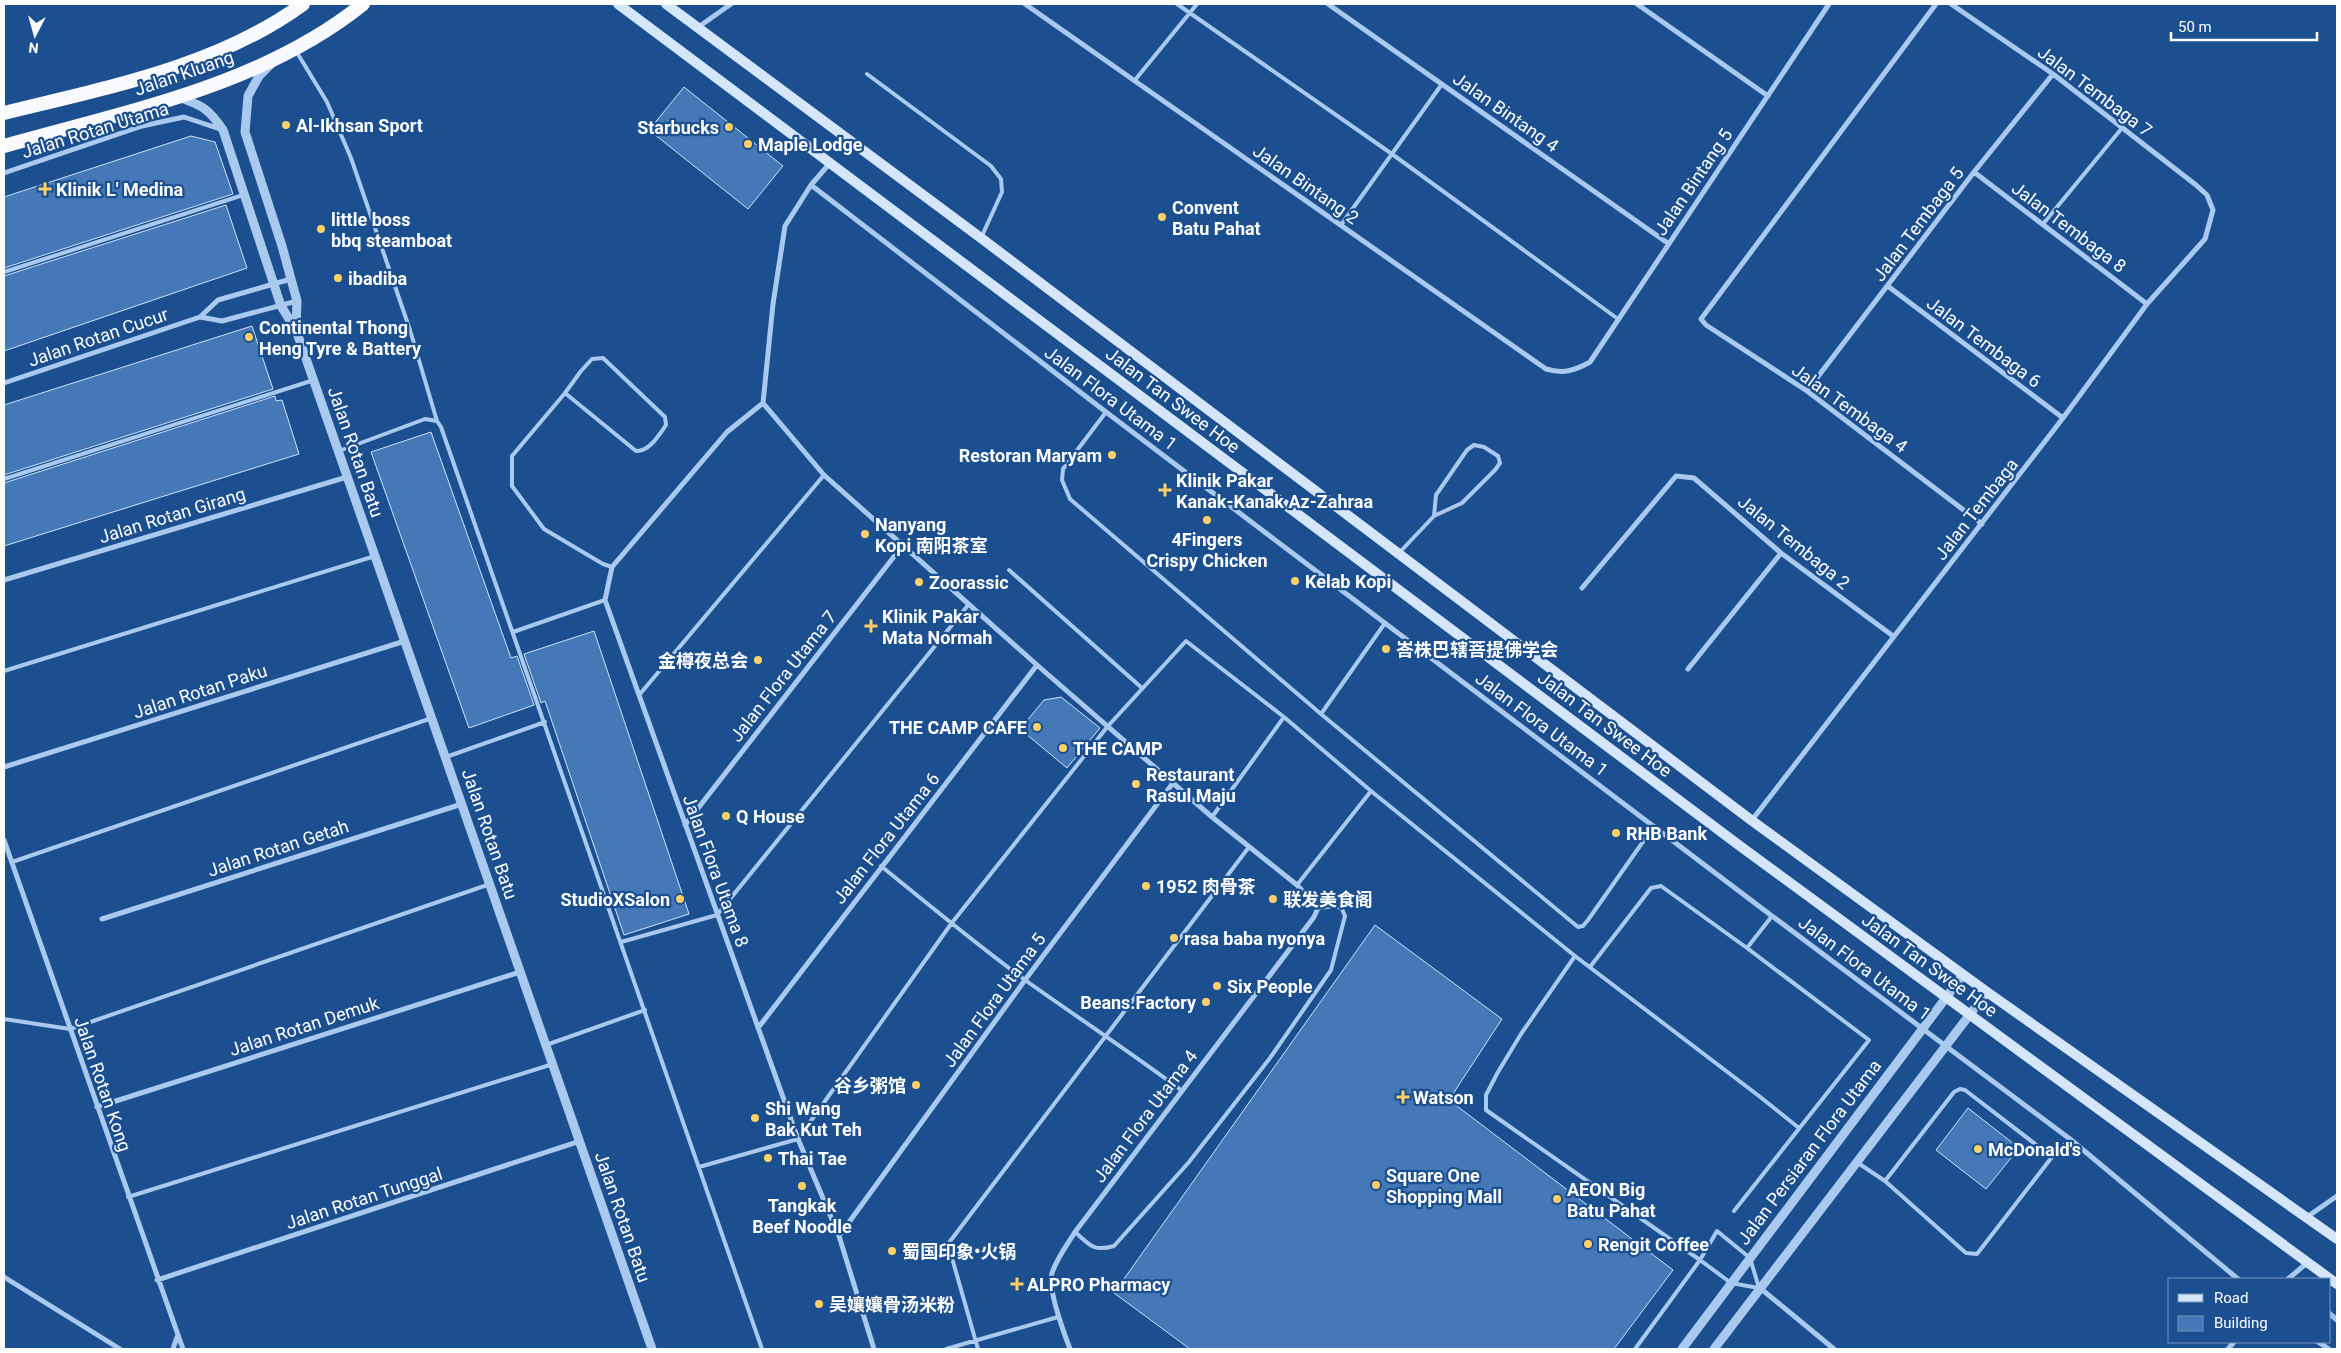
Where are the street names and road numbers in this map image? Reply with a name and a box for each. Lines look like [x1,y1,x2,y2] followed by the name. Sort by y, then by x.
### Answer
[2034,41,2156,141] street label: Jalan Tembaga 7
[132,46,236,100] street label: Jalan Kluang
[1449,68,1563,156] street label: Jalan Bintang 4
[19,98,171,162] street label: Jalan Rotan Utama
[1650,125,1736,239] street label: Jalan Bintang 5
[1249,140,1363,228] street label: Jalan Bintang 2
[1868,163,1968,285] street label: Jalan Tembaga 5
[2008,177,2130,277] street label: Jalan Tembaga 8
[1923,292,2045,392] street label: Jalan Tembaga 6
[25,303,171,371] street label: Jalan Rotan Cucur
[1041,341,1181,455] street label: Jalan Flora Utama 1
[1102,343,1244,457] street label: Jalan Tan Swee Hoe
[1788,359,1912,457] street label: Jalan Tembaga 4
[324,384,388,520] street label: Jalan Rotan Batu
[1930,454,2022,564] street label: Jalan Tembaga
[96,483,248,547] street label: Jalan Rotan Girang
[1734,491,1854,593] street label: Jalan Tembaga 2
[725,606,841,746] street label: Jalan Flora Utama 7
[130,659,270,723] street label: Jalan Rotan Paku
[1472,667,1612,781] street label: Jalan Flora Utama 1
[1534,667,1676,781] street label: Jalan Tan Swee Hoe
[458,766,522,902] street label: Jalan Rotan Batu
[828,768,944,908] street label: Jalan Flora Utama 6
[679,792,753,950] street label: Jalan Flora Utama 8
[205,815,351,881] street label: Jalan Rotan Getah
[1858,909,2002,1021] street label: Jalan Tan Swee Hoe
[1795,911,1935,1025] street label: Jalan Flora Utama 1
[938,929,1050,1071] street label: Jalan Flora Utama 5
[227,992,382,1060] street label: Jalan Rotan Demuk
[70,1014,136,1154] street label: Jalan Rotan Kong
[1088,1046,1202,1186] street label: Jalan Flora Utama 4
[1733,1055,1885,1249] street label: Jalan Persiaran Flora Utama
[591,1149,655,1285] street label: Jalan Rotan Batu
[283,1163,445,1233] street label: Jalan Rotan Tunggal

